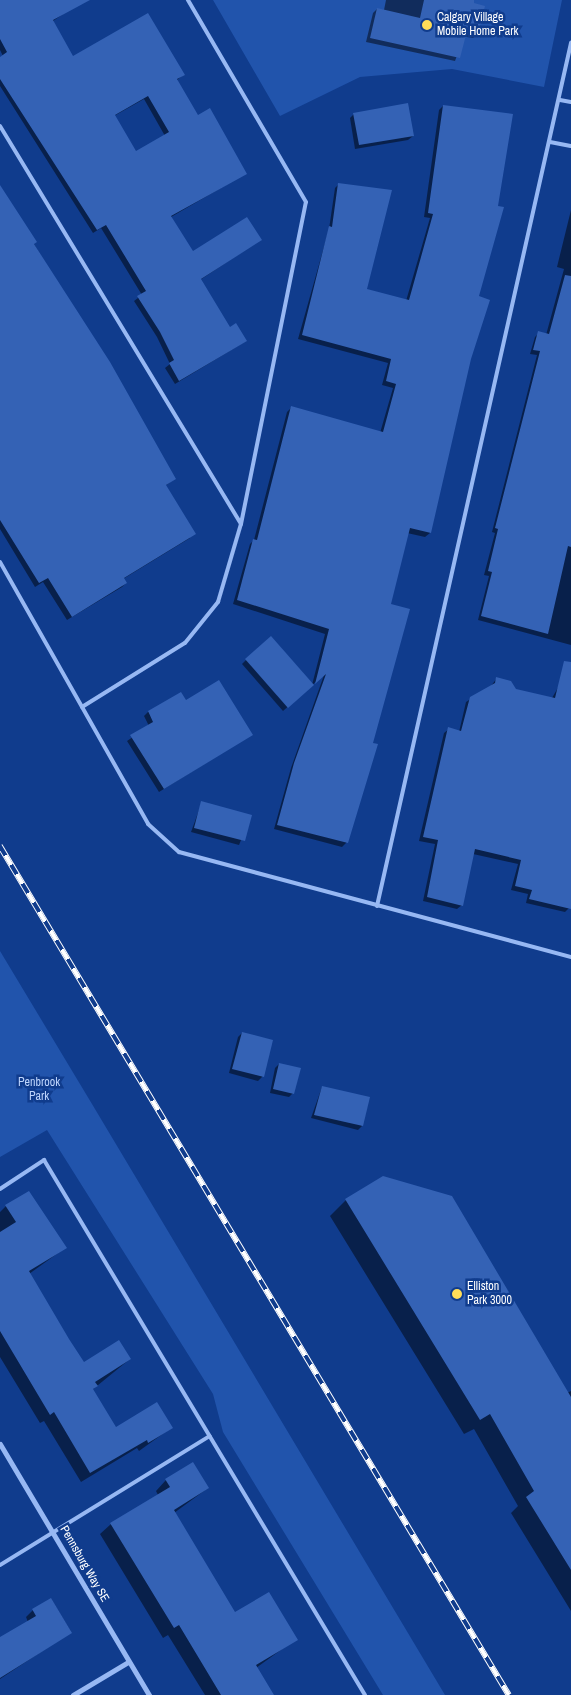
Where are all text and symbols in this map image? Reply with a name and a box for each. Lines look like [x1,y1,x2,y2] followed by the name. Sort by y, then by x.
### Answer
[437,11,518,39] place label: Calgary Village Mobile Home Park
[421,19,433,31] marker: Calgary Village Mobile Home Park
[18,1076,60,1104] park label: Penbrook Park
[467,1280,512,1308] place label: Elliston Park 3000
[451,1288,463,1300] marker: Elliston Park 3000
[56,1523,112,1605] street label: Pennsburg Way SE

